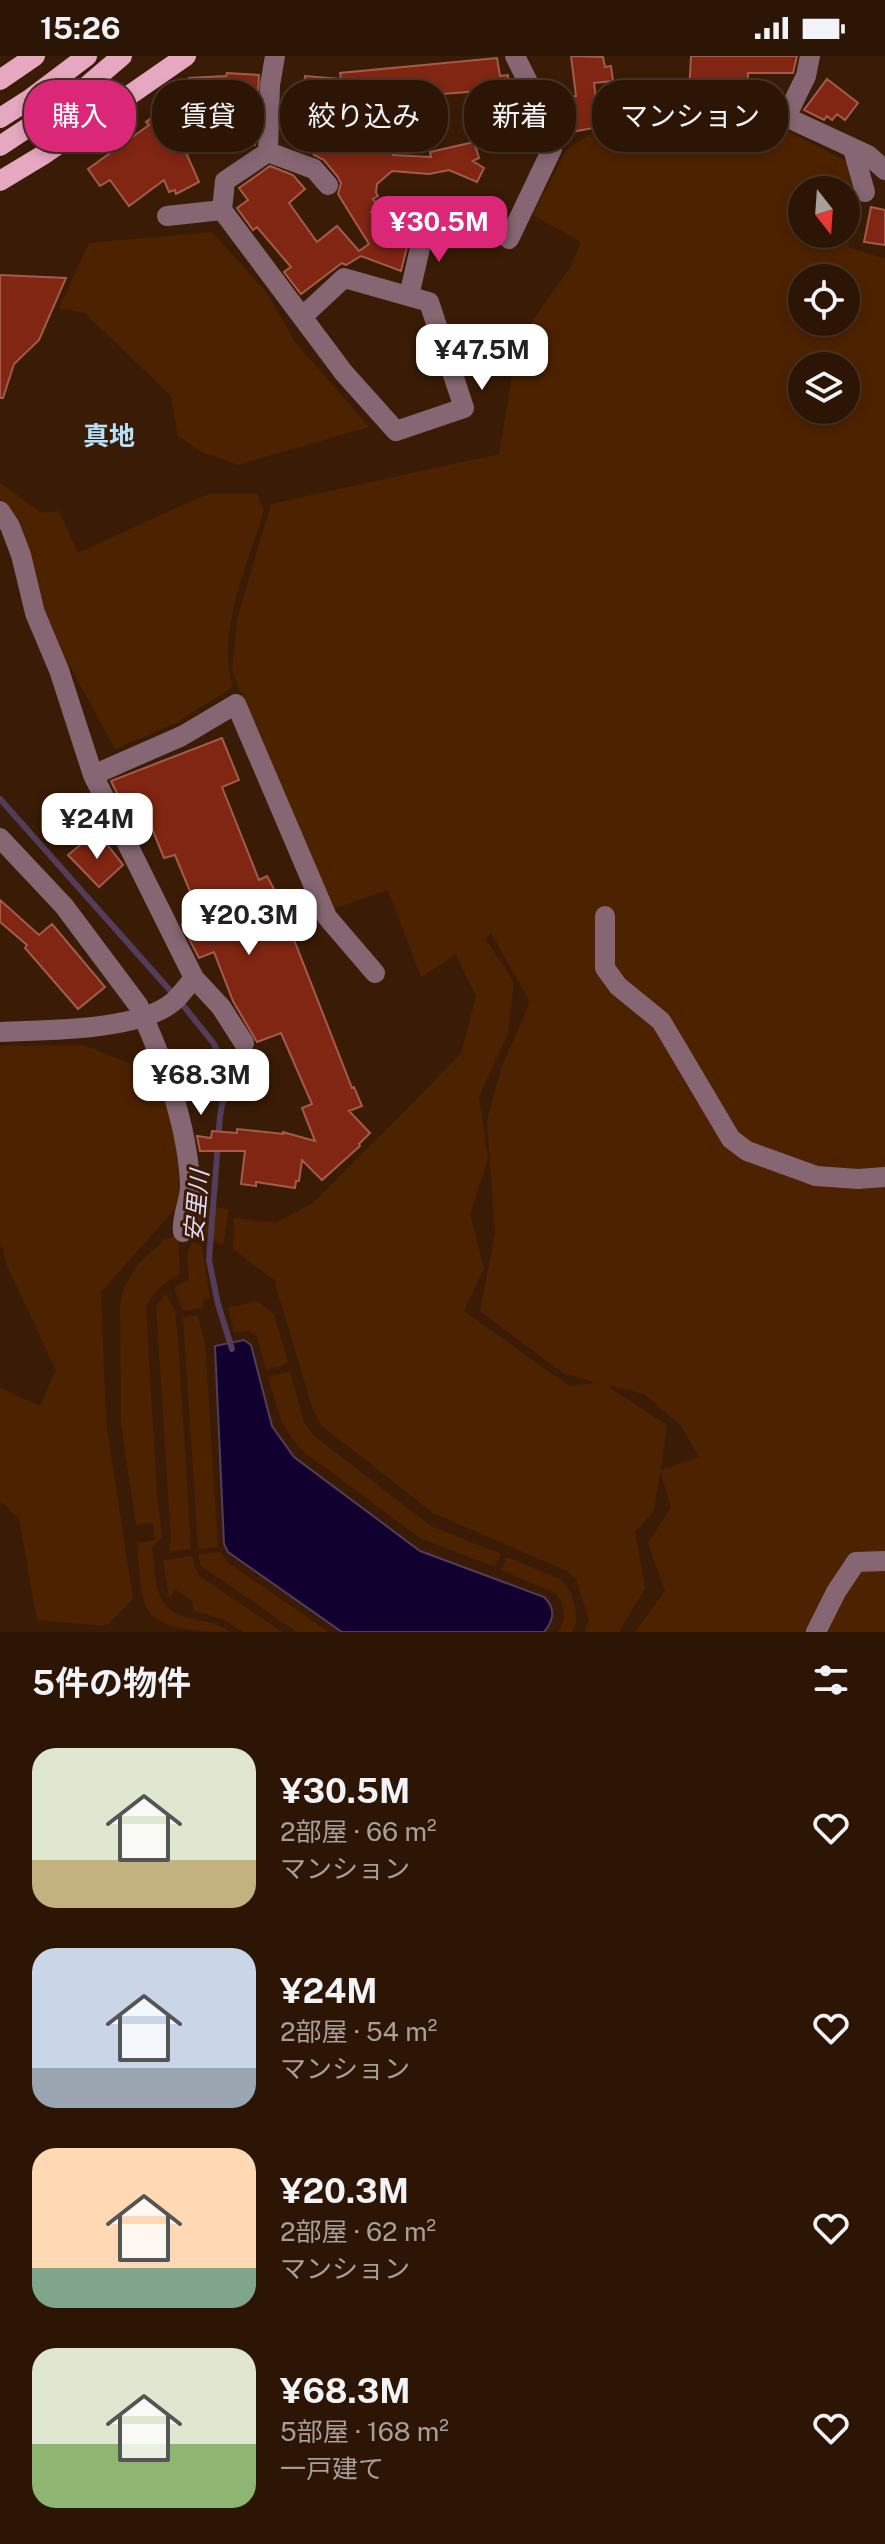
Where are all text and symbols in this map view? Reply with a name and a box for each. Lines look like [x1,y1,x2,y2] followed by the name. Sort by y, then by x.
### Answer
[40,10,121,46] text: 15:26
[24,80,136,152] chip: 購入
[152,80,264,152] chip: 賃貸
[280,80,448,152] chip: 絞り込み
[464,80,576,152] chip: 新着
[592,80,788,152] chip: マンション
[788,176,860,248] north arrow
[788,176,860,424] map controls
[374,196,504,264] pin: ¥30.5M
[389,206,489,237] text: ¥30.5M
[788,264,860,336] button: locate
[417,324,547,392] pin: ¥47.5M
[434,334,530,365] text: ¥47.5M
[788,352,860,424] button: layers
[83,420,135,451] district label: 真地
[50,793,144,861] pin: ¥24M
[60,803,134,834] text: ¥24M
[184,889,314,957] pin: ¥20.3M
[200,899,298,930] text: ¥20.3M
[136,1049,266,1117] pin: ¥68.3M
[151,1059,251,1090] text: ¥68.3M
[179,1166,213,1243] water label: 安里川
[809,1658,853,1702] icon: filters
[32,1663,191,1703] text: 5件の物件
[280,1771,410,1811] text: ¥30.5M
[96,1780,192,1876] icon: home
[809,1806,853,1850] icon: heart
[280,1816,436,1847] text: 2部屋 · 66 m²
[280,1853,410,1884] text: マンション
[280,1971,378,2011] text: ¥24M
[96,1980,192,2076] icon: home
[809,2006,853,2050] icon: heart
[280,2016,437,2047] text: 2部屋 · 54 m²
[280,2053,410,2084] text: マンション
[280,2171,409,2211] text: ¥20.3M
[96,2180,192,2276] icon: home
[809,2206,853,2250] icon: heart
[280,2216,436,2247] text: 2部屋 · 62 m²
[280,2253,410,2284] text: マンション
[280,2371,411,2411] text: ¥68.3M
[96,2380,192,2476] icon: home
[809,2406,853,2450] icon: heart
[280,2416,449,2447] text: 5部屋 · 168 m²
[280,2453,384,2484] text: 一戸建て

